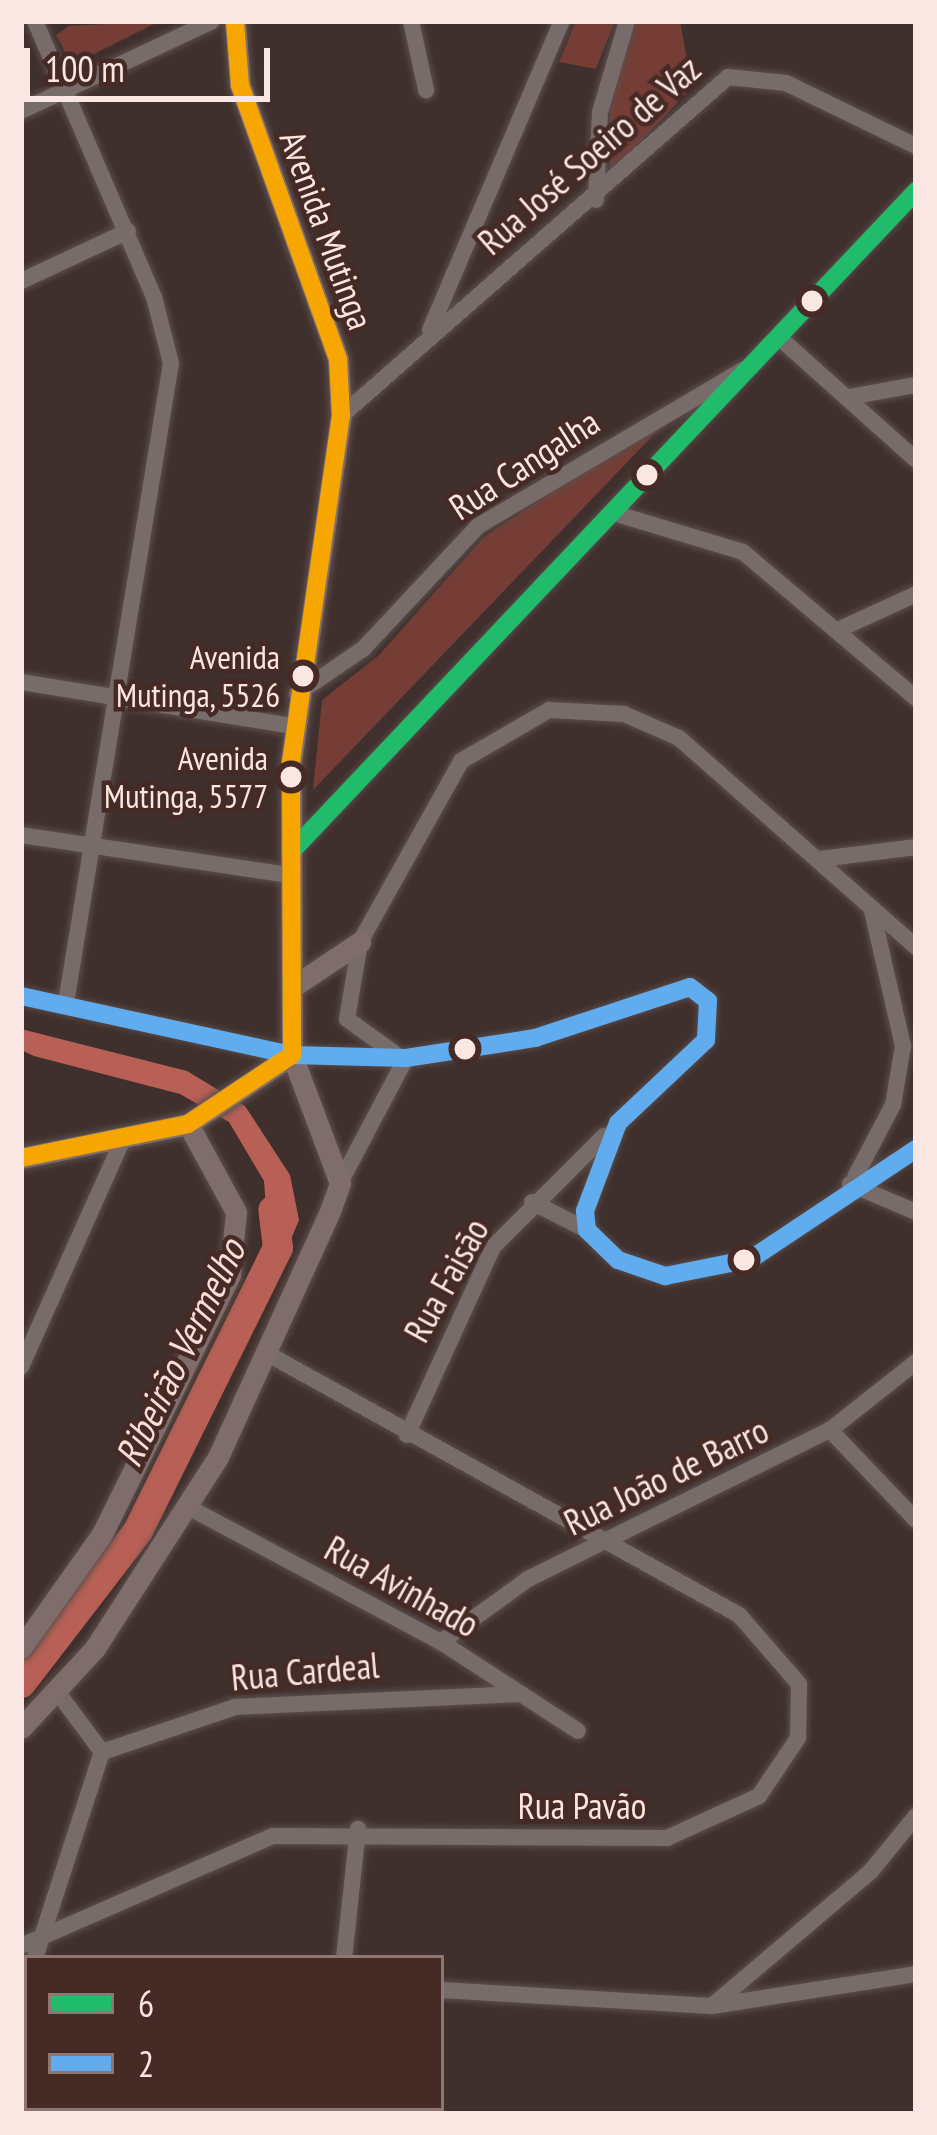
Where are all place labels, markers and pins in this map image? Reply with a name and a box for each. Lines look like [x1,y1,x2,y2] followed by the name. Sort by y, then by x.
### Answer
[801,290,823,312] unlabelled marker
[636,464,658,486] unlabelled marker
[114,637,280,715] place label: Avenida Mutinga, 5526
[292,665,314,687] marker: Avenida Mutinga, 5526
[102,738,268,816] place label: Avenida Mutinga, 5577
[280,766,302,788] marker: Avenida Mutinga, 5577
[454,1038,476,1060] unlabelled marker
[733,1249,755,1271] unlabelled marker

